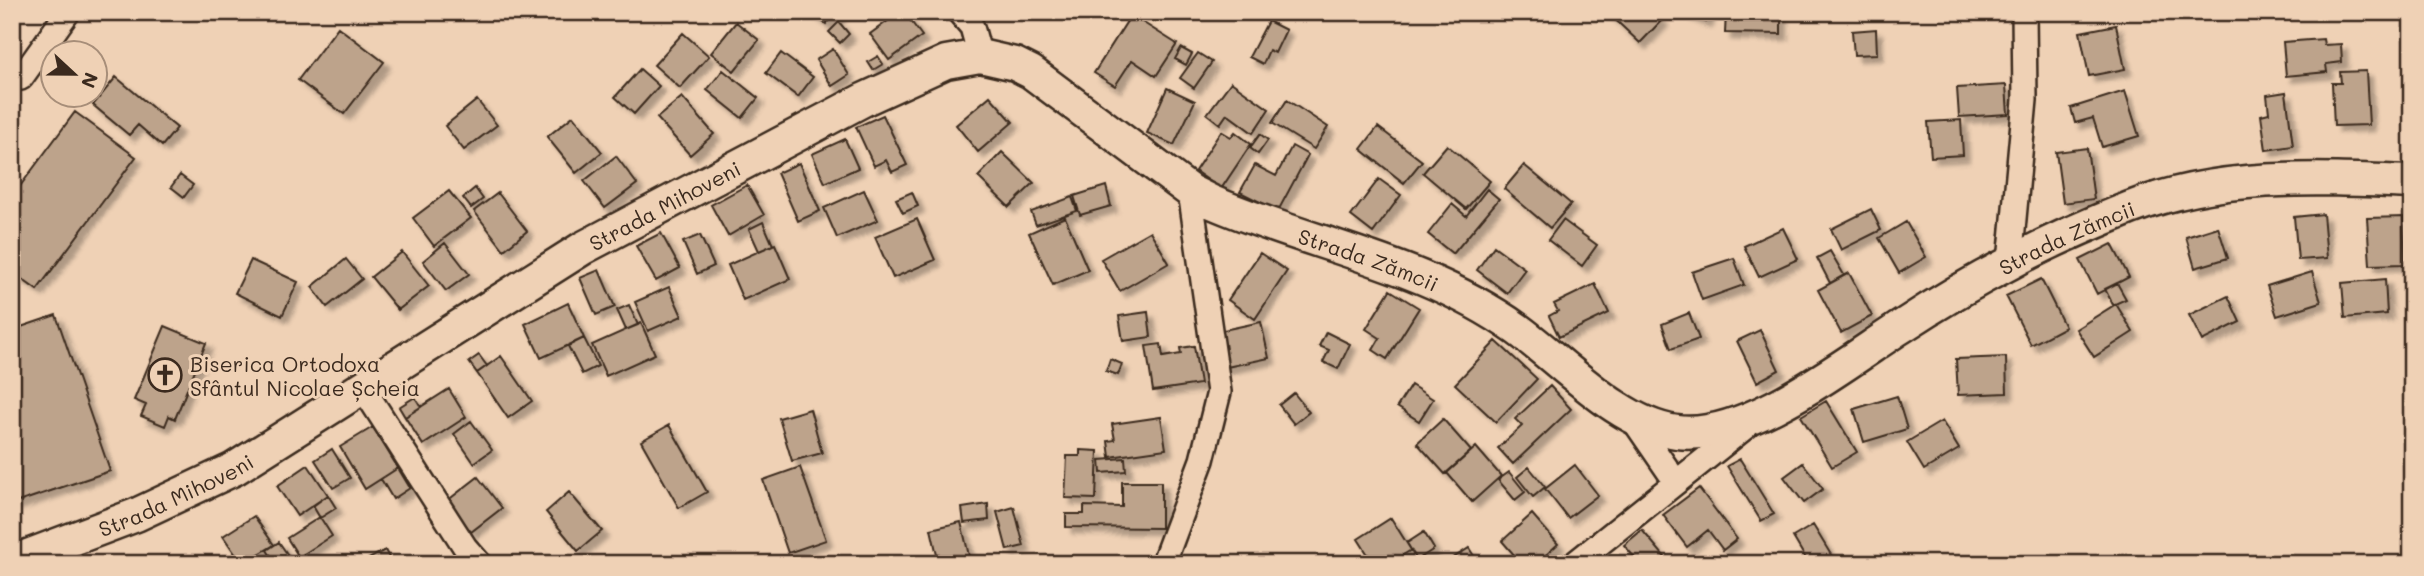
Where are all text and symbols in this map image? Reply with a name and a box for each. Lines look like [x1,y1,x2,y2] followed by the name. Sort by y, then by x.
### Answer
[38,38,108,108] north arrow
[76,69,105,92] text: N
[584,154,745,256] street label: Strada Mihoveni
[1994,194,2138,280] street label: Strada Zămcii
[1295,221,1443,296] street label: Strada Zămcii
[190,350,420,402] place label: Biserica Ortodoxa Sfântul Nicolae Șcheia
[146,356,184,394] church icon: Biserica Ortodoxa Sfântul Nicolae Șcheia
[94,447,258,542] street label: Strada Mihoveni

